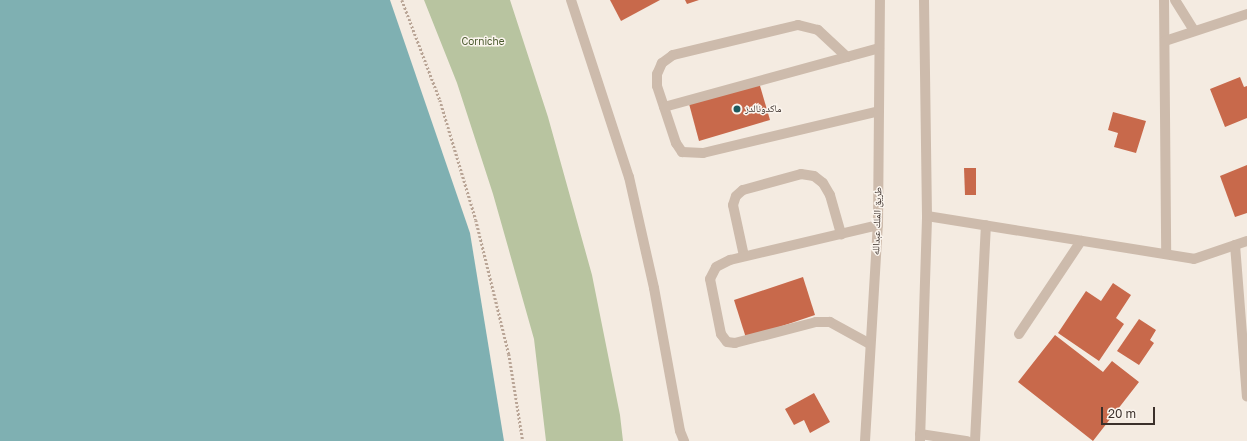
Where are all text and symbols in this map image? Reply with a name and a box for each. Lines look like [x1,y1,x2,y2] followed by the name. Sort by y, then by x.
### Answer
[462,36,504,48] park label: Corniche
[745,103,782,115] place label: ماكدونالدز
[732,104,742,114] marker: ماكدونالدز
[870,187,884,255] street label: طريق الملك عبدالله
[1103,399,1157,425] scale bar
[1108,406,1136,421] text: 20 m

